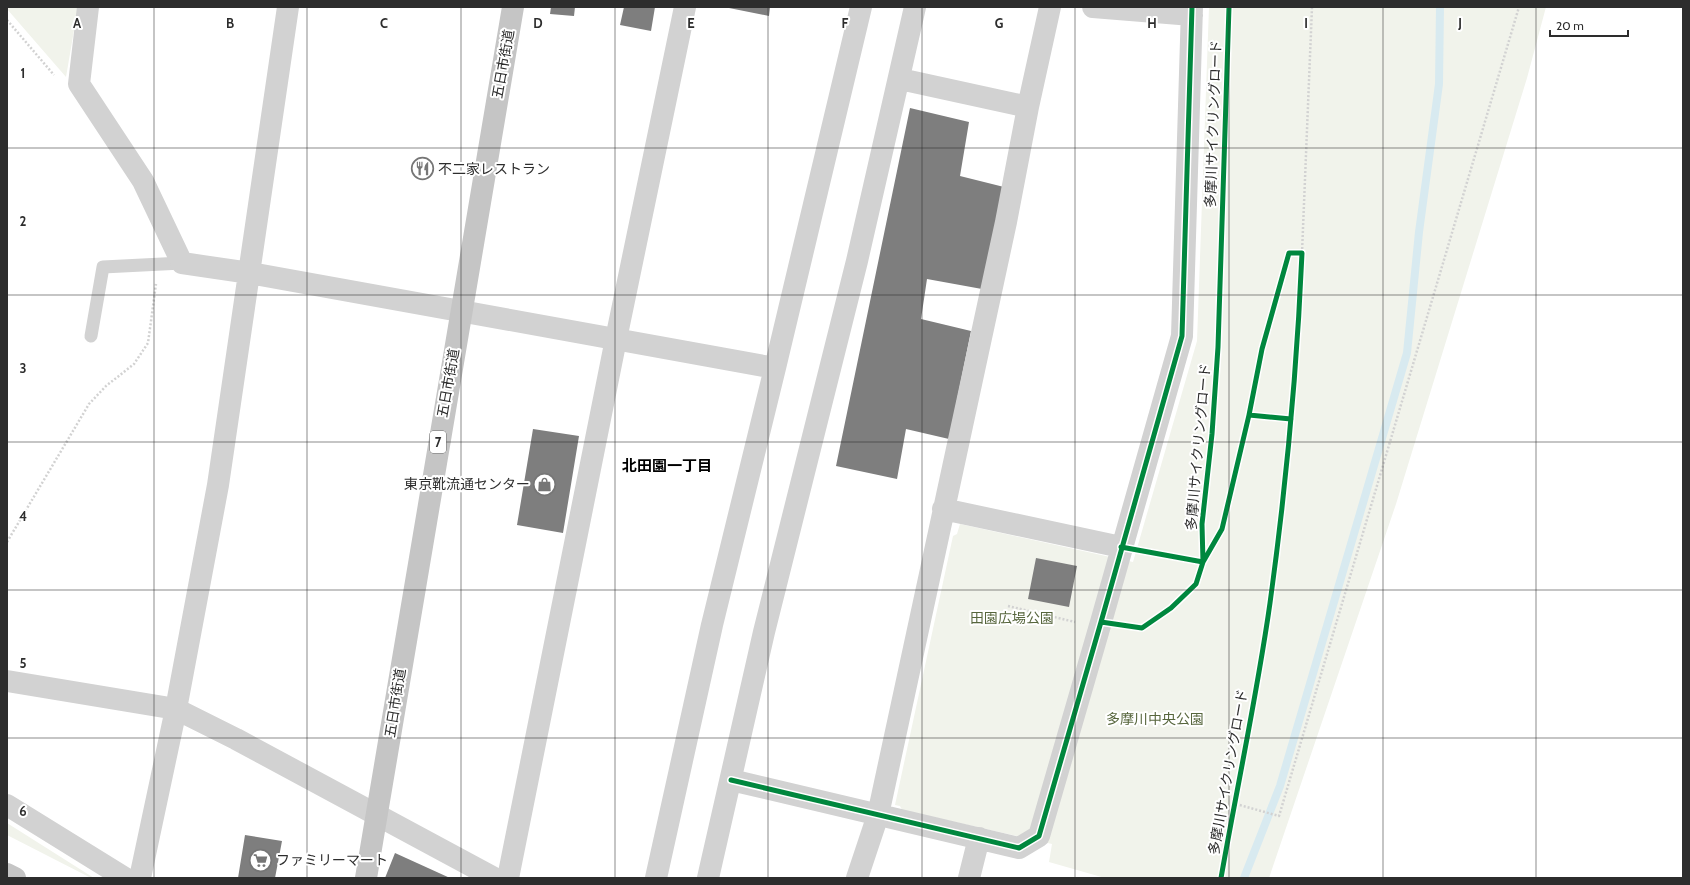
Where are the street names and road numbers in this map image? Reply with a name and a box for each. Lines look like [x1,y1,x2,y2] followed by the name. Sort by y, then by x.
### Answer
[488,28,518,100] street label: 五日市街道
[1201,40,1225,208] street label: 多摩川サイクリングロード
[433,347,463,419] street label: 五日市街道
[1182,363,1214,531] street label: 多摩川サイクリングロード
[430,431,446,453] road number: 7
[381,667,409,739] street label: 五日市街道
[1205,688,1251,856] street label: 多摩川サイクリングロード

